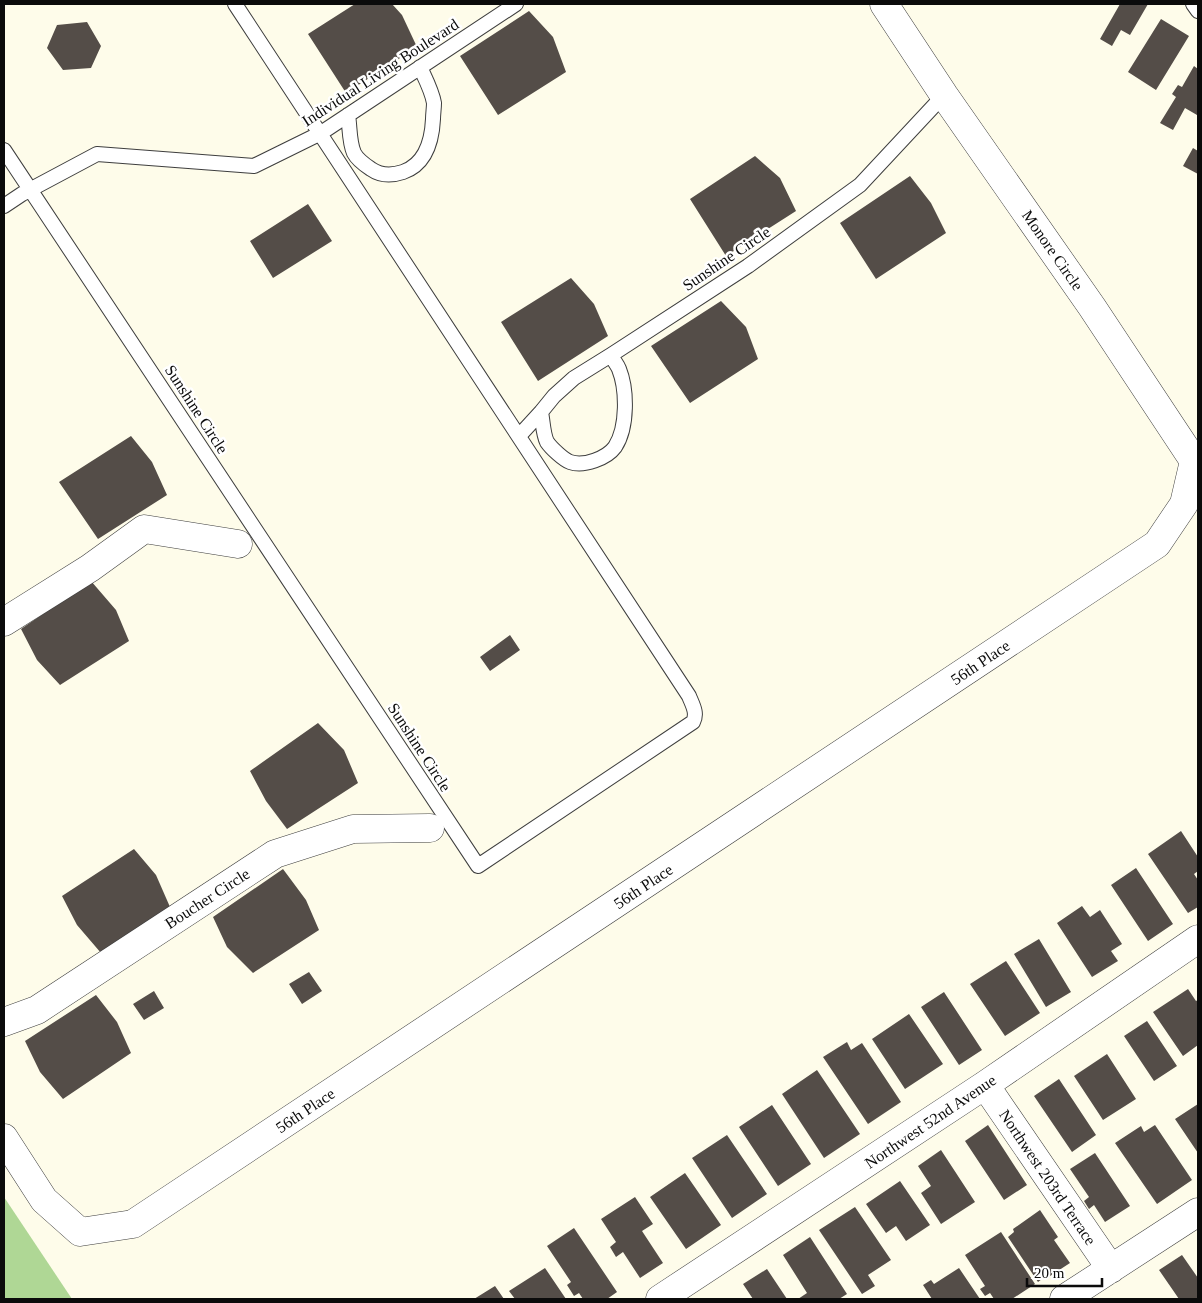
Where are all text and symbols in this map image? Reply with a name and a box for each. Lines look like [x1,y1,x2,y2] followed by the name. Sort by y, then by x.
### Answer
[299,15,462,130] street label: Individual Living Boulevard
[1019,207,1086,294] street label: Monore Circle
[679,223,773,294] street label: Sunshine Circle
[162,362,231,457] street label: Sunshine Circle
[948,637,1013,688] street label: 56th Place
[385,700,454,795] street label: Sunshine Circle
[611,861,676,912] street label: 56th Place
[162,865,253,932] street label: Boucher Circle
[862,1071,999,1172] street label: Northwest 52nd Avenue
[273,1085,338,1136] street label: 56th Place
[996,1106,1099,1248] street label: Northwest 203rd Terrace
[1027,1256,1102,1288] scale bar
[1034,1265,1065,1281] text: 20 m

